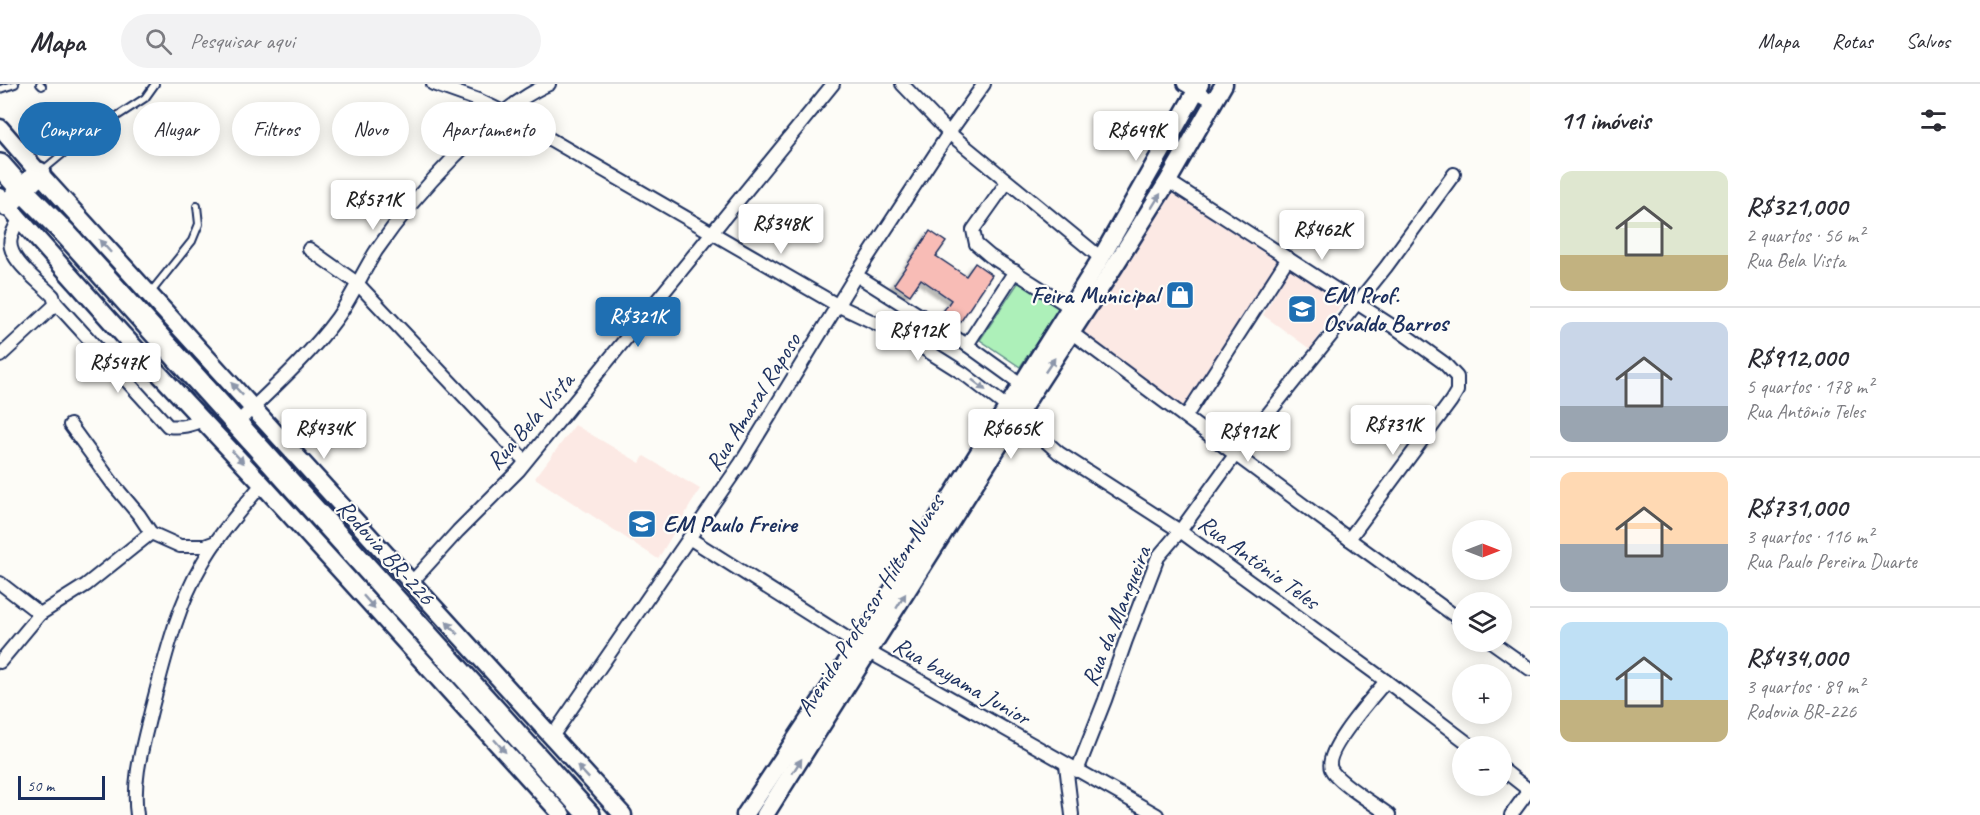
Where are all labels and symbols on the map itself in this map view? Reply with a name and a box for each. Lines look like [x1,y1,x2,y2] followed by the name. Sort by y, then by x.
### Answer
[1087,111,1185,162] pin: R$649K
[324,180,422,231] pin: R$571K
[1150,193,1161,209] one-way arrow
[732,204,830,255] pin: R$348K
[1273,210,1371,261] pin: R$462K
[98,238,112,253] one-way arrow
[1164,279,1196,311] shop icon: Feira Municipal
[1031,280,1164,310] place label: Feira Municipal
[1323,280,1450,338] place label: EM Prof. Osvaldo Barros
[1286,293,1318,325] school or university icon: EM Prof. Osvaldo Barros
[589,297,687,348] pin: R$321K
[869,311,967,362] pin: R$912K
[699,326,808,477] street label: Rua Amaral Raposo
[69,343,167,394] pin: R$547K
[1045,357,1056,374] one-way arrow
[480,365,582,476] street label: Rua Bela Vista
[971,379,986,391] one-way arrow
[230,382,244,397] one-way arrow
[1344,405,1442,456] pin: R$731K
[275,409,373,460] pin: R$434K
[962,409,1060,460] pin: R$665K
[1199,412,1297,463] pin: R$912K
[231,450,245,465] one-way arrow
[790,486,952,721] street label: Avenida Professor Hilton Nunes
[331,493,442,612] street label: Rodovia BR-226
[626,508,658,540] school or university icon: EM Paulo Freire
[1193,508,1327,617] street label: Rua Antônio Teles
[663,509,799,539] place label: EM Paulo Freire
[1452,520,1512,580] north arrow
[1074,540,1158,690] street label: Rua da Mangueira
[896,593,907,609] one-way arrow
[362,594,375,609] one-way arrow
[446,621,459,636] one-way arrow
[888,630,1038,733] street label: Rua bayama Junior
[493,739,507,754] one-way arrow
[791,758,802,774] one-way arrow
[577,765,590,780] one-way arrow
[18,773,105,800] scale bar

